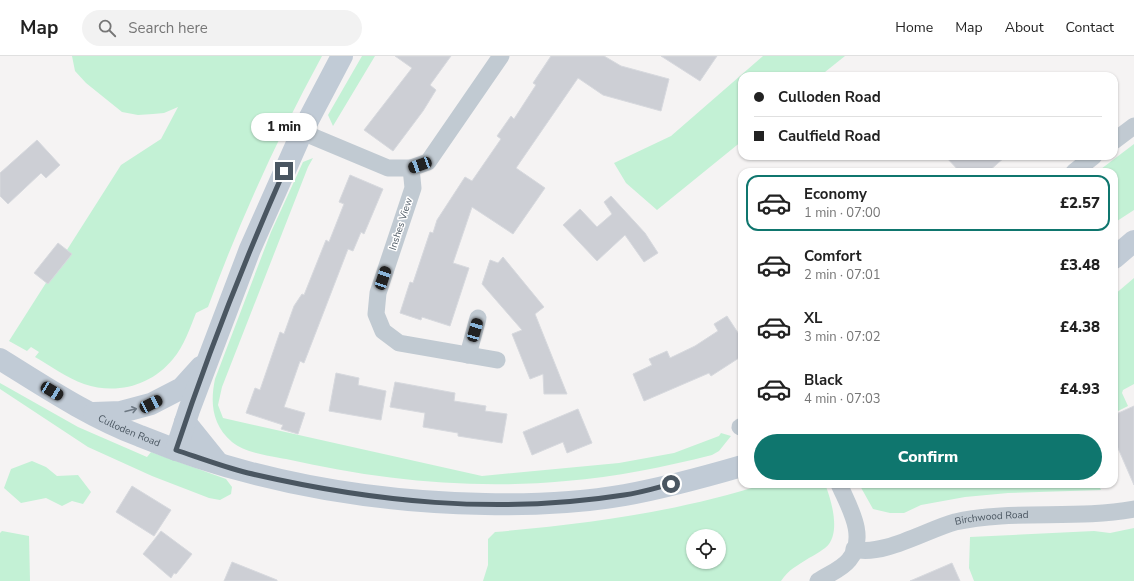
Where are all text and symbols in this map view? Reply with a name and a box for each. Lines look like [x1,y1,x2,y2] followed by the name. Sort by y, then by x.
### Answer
[82,10,362,46] search box
[20,15,58,41] text: Map
[96,17,118,39] icon: search
[128,18,208,38] text: Search here
[895,18,933,37] text: Home
[955,18,983,37] text: Map
[1005,18,1044,37] text: About
[1066,18,1114,37] text: Contact
[778,87,881,107] text: Culloden Road
[251,113,317,141] callout: 1 min
[267,118,301,136] text: 1 min
[778,126,880,146] text: Caulfield Road
[407,155,433,175] car
[275,162,293,180] route end
[804,184,867,204] text: Economy
[756,185,792,221] icon: car
[1060,193,1100,213] text: £2.57
[386,195,416,252] street label: Inshes View
[804,204,880,222] text: 1 min · 07:00
[804,246,861,266] text: Comfort
[756,247,792,283] icon: car
[1060,255,1100,275] text: £3.48
[374,265,392,291] car
[804,266,880,284] text: 2 min · 07:01
[804,308,823,328] text: XL
[756,309,792,345] icon: car
[466,317,484,343] car
[1060,317,1100,337] text: £4.38
[804,328,880,346] text: 3 min · 07:02
[804,370,842,390] text: Black
[756,371,792,407] icon: car
[1060,379,1100,399] text: £4.93
[39,380,65,402] car
[804,390,880,408] text: 4 min · 07:03
[138,393,164,415] car
[124,405,137,413] one-way arrow
[96,411,162,450] street label: Culloden Road
[754,434,1102,480] button: Confirm
[662,475,680,493] route start
[954,508,1029,529] street label: Birchwood Road
[686,529,726,569] map controls
[686,529,726,569] button: locate

